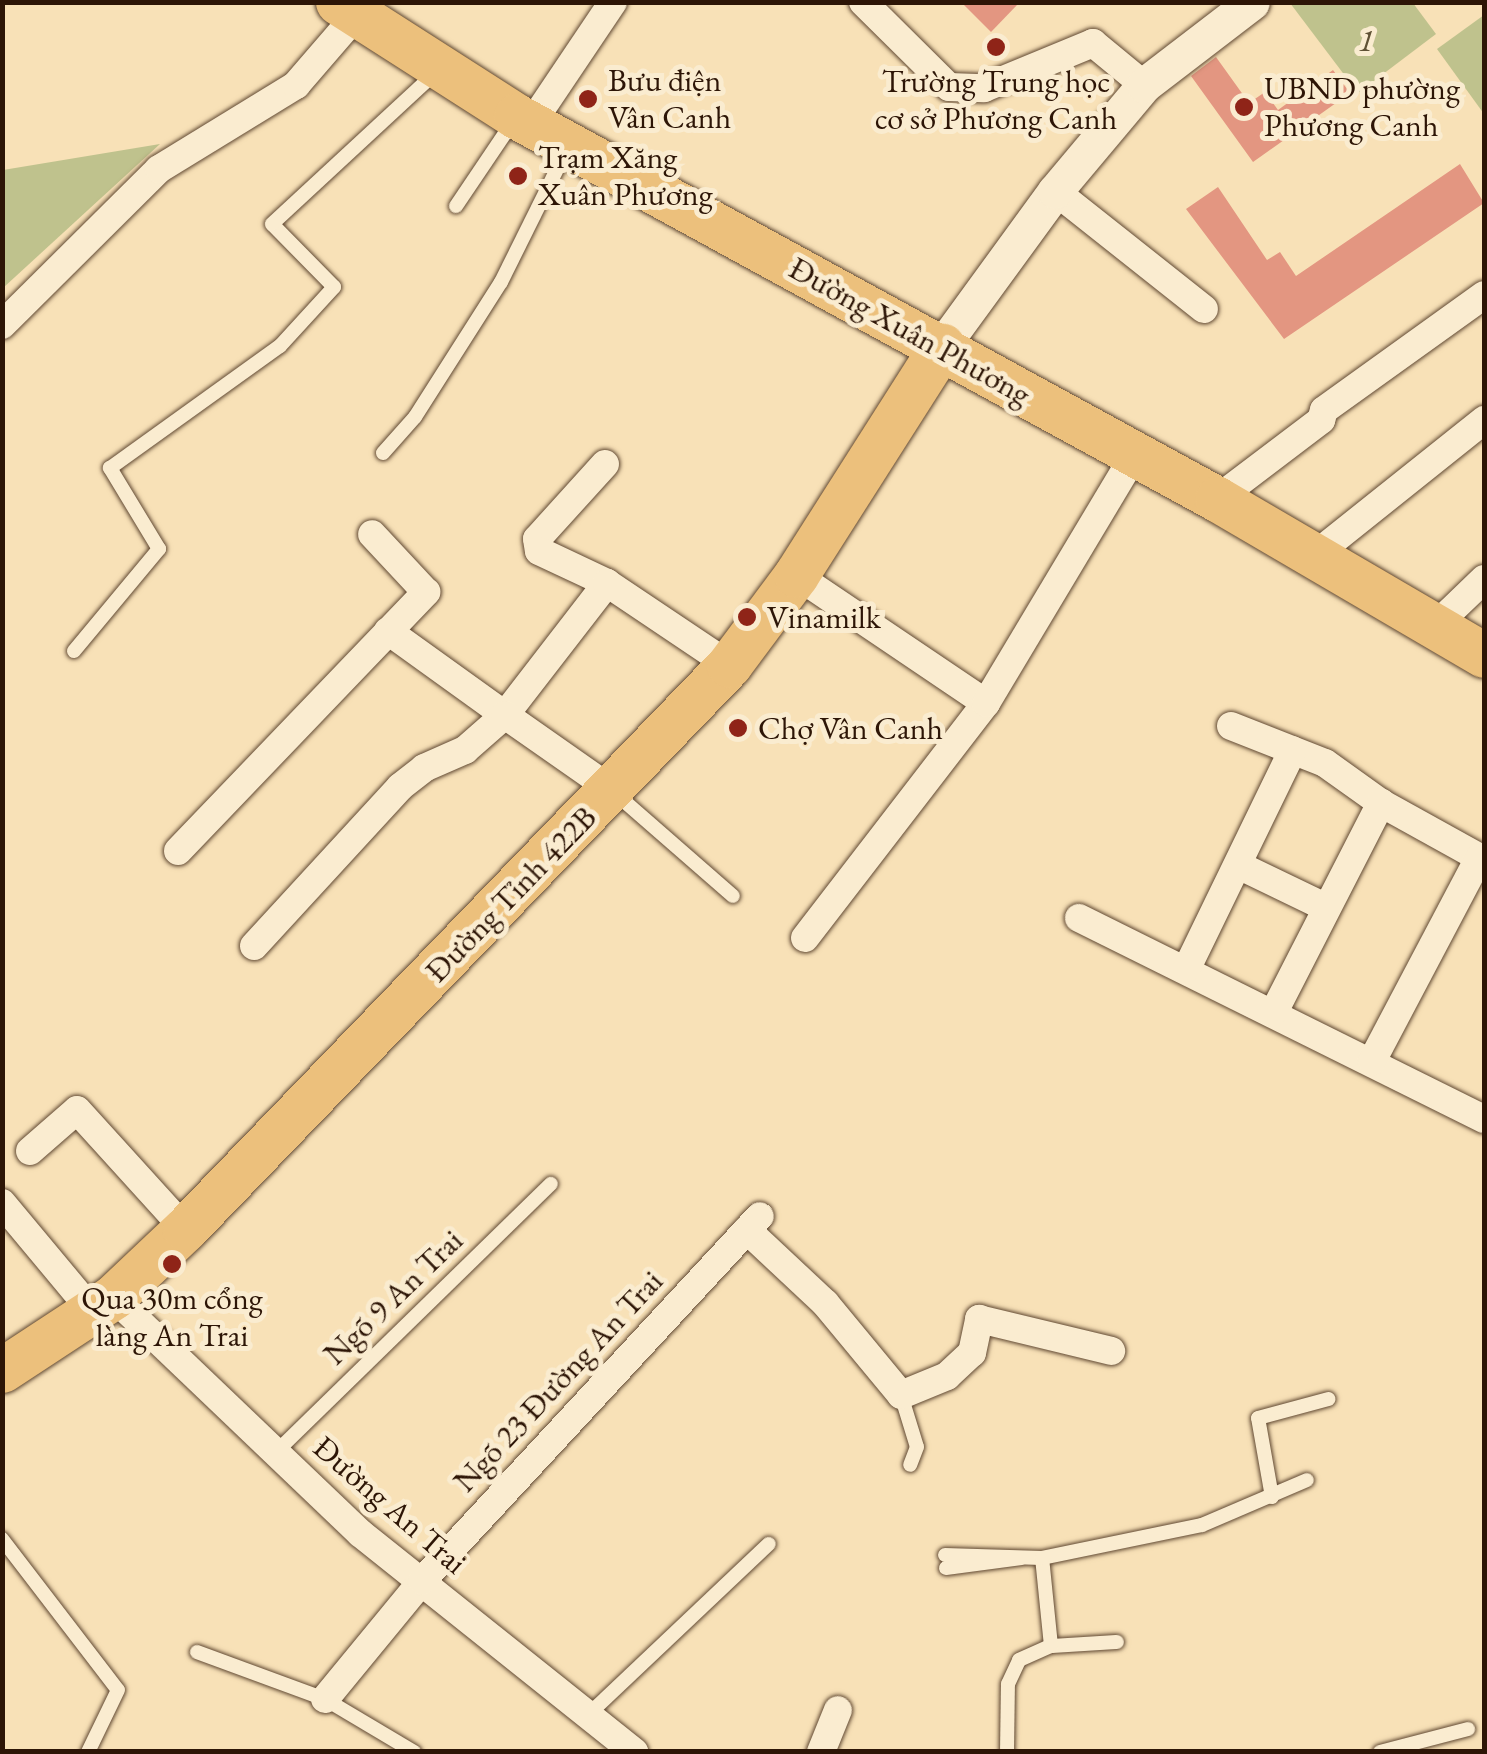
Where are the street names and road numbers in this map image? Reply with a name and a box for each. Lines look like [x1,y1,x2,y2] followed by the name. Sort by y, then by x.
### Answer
[783,249,1037,413] street label: Đường Xuân Phương
[418,798,604,990] street label: Đường Tỉnh 422B
[316,1221,470,1373] street label: Ngõ 9 An Trai
[445,1262,671,1500] street label: Ngõ 23 Đường An Trai
[306,1428,474,1582] street label: Đường An Trai

